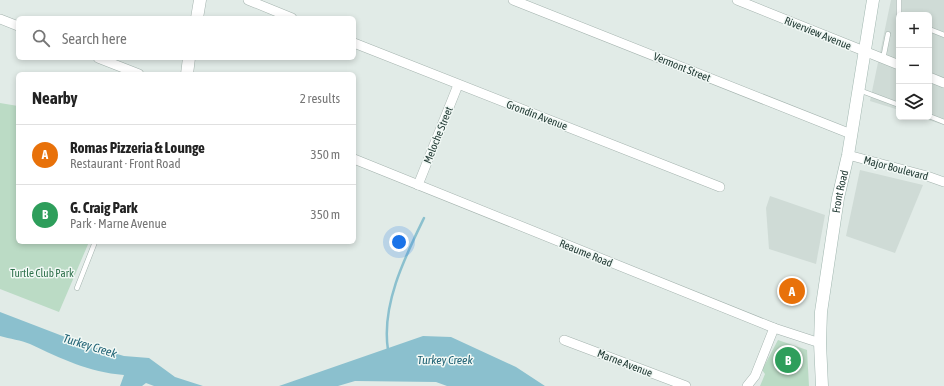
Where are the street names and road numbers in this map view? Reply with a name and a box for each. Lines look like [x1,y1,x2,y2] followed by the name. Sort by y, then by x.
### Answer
[783,14,853,52] street label: Riverview Avenue
[652,50,712,84] street label: Vermont Street
[505,98,569,132] street label: Grondin Avenue
[421,105,455,165] street label: Meloche Street
[862,154,930,182] street label: Major Boulevard
[830,169,850,214] street label: Front Road
[558,237,614,269] street label: Reaume Road
[596,347,654,379] street label: Marne Avenue

